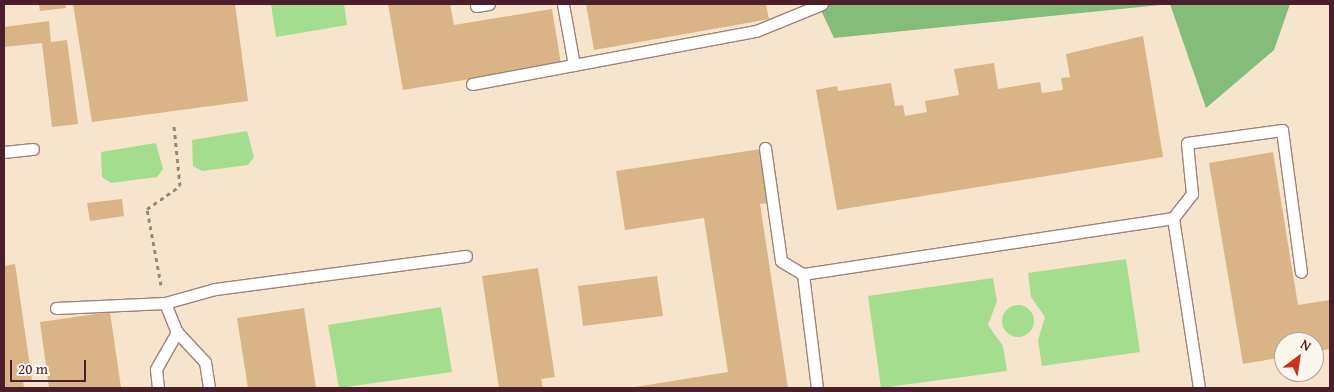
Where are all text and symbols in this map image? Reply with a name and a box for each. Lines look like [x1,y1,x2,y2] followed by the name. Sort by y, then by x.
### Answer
[1274,332,1324,382] north arrow
[1297,334,1315,356] text: N
[12,350,89,382] scale bar
[18,358,48,379] text: 20 m

